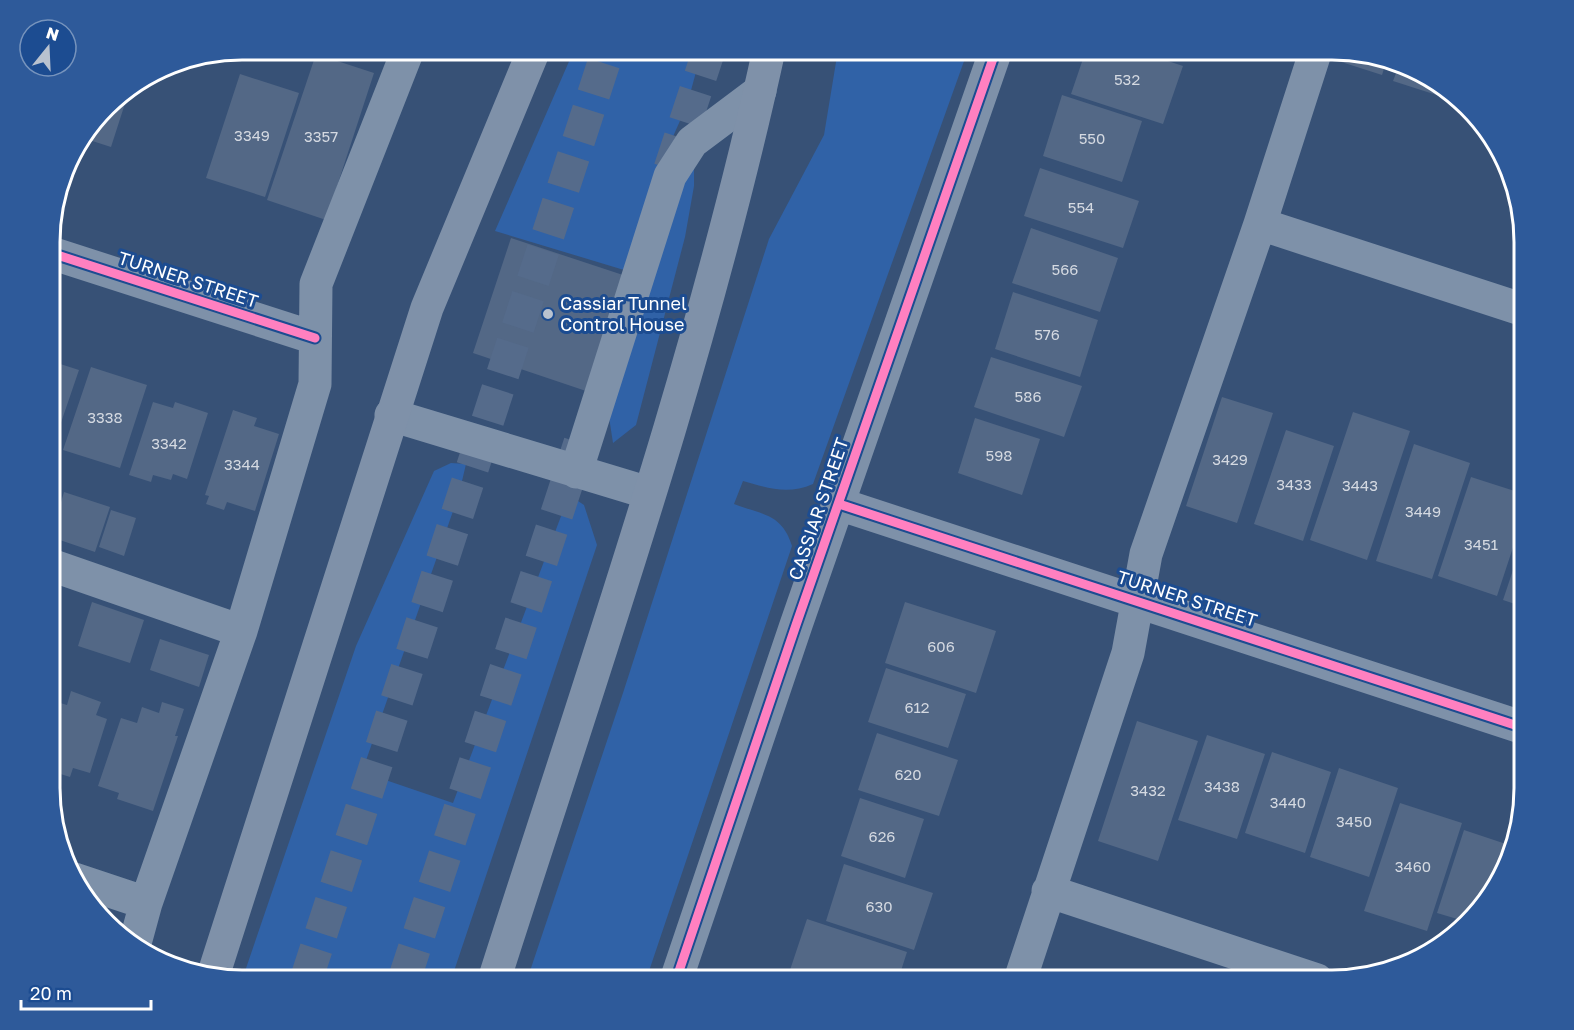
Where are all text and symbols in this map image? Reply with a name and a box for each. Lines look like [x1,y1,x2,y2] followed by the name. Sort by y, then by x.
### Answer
[18,18,78,78] north arrow
[44,22,62,45] text: N
[1114,70,1140,88] house number: 532
[234,126,270,144] house number: 3349
[304,127,338,145] house number: 3357
[1079,129,1105,147] house number: 550
[1068,198,1094,216] house number: 554
[115,246,261,312] street label: TURNER STREET
[1052,260,1078,278] house number: 566
[560,292,687,335] place label: Cassiar Tunnel Control House
[541,307,555,321] marker: Cassiar Tunnel Control House
[1034,325,1060,343] house number: 576
[1015,387,1041,405] house number: 586
[87,408,123,426] house number: 3338
[151,434,187,452] house number: 3342
[783,435,853,583] street label: CASSIAR STREET
[986,446,1012,464] house number: 598
[1212,450,1248,468] house number: 3429
[224,455,260,473] house number: 3344
[1276,475,1312,493] house number: 3433
[1342,476,1378,494] house number: 3443
[1405,502,1441,520] house number: 3449
[1464,535,1498,553] house number: 3451
[1114,565,1260,631] street label: TURNER STREET
[927,637,955,655] house number: 606
[904,698,930,716] house number: 612
[894,765,922,783] house number: 620
[1204,777,1240,795] house number: 3438
[1130,781,1166,799] house number: 3432
[1270,793,1306,811] house number: 3440
[1336,812,1372,830] house number: 3450
[869,827,895,845] house number: 626
[1395,857,1431,875] house number: 3460
[865,897,893,915] house number: 630
[21,973,152,1011] scale bar
[30,982,72,1004] text: 20 m

